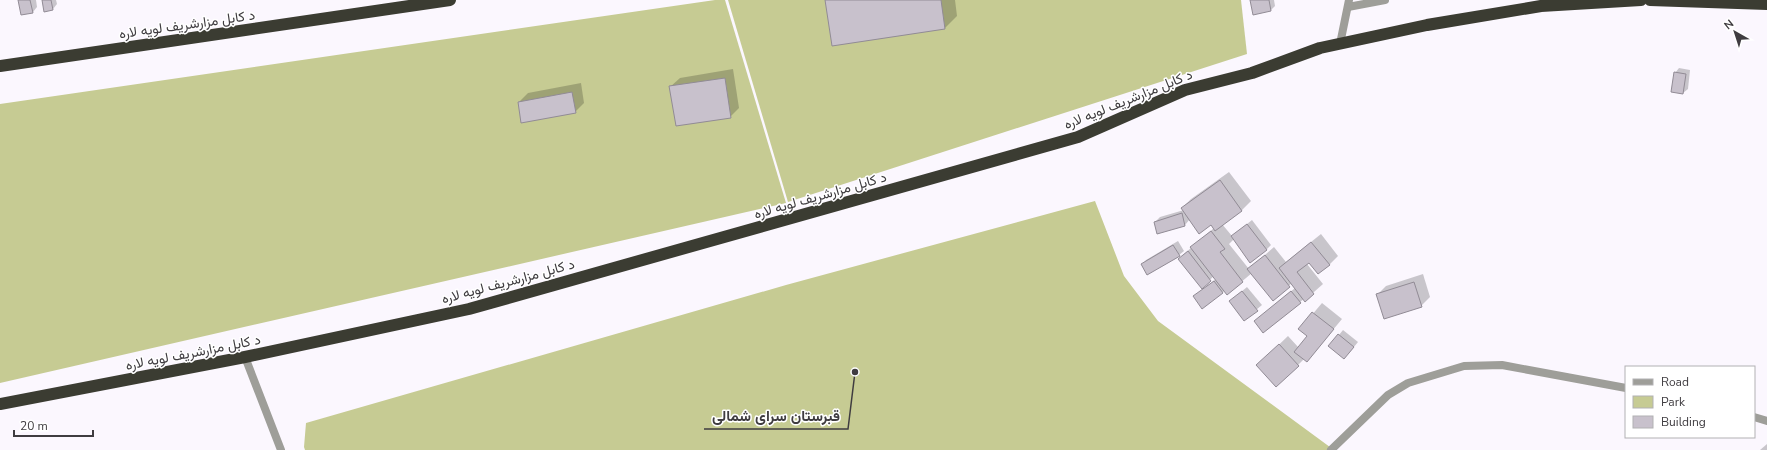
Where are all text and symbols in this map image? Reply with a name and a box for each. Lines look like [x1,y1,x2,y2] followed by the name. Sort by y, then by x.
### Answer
[118,5,257,43] street label: د کابل مزارشریف لویه لاره
[1715,12,1755,52] north arrow
[1721,16,1737,33] text: N
[1061,65,1196,134] street label: د کابل مزارشریف لویه لاره
[752,167,889,224] street label: د کابل مزارشریف لویه لاره
[439,254,577,308] street label: د کابل مزارشریف لویه لاره
[124,330,263,375] street label: د کابل مزارشریف لویه لاره
[1625,366,1755,438] legend
[1661,374,1689,390] text: Road
[1661,394,1686,410] text: Park
[704,402,848,429] callout: قبرستان سرای شمالی
[712,406,840,426] text: قبرستان سرای شمالی
[14,412,93,438] scale bar
[1661,414,1706,430] text: Building
[20,418,48,434] text: 20 m

